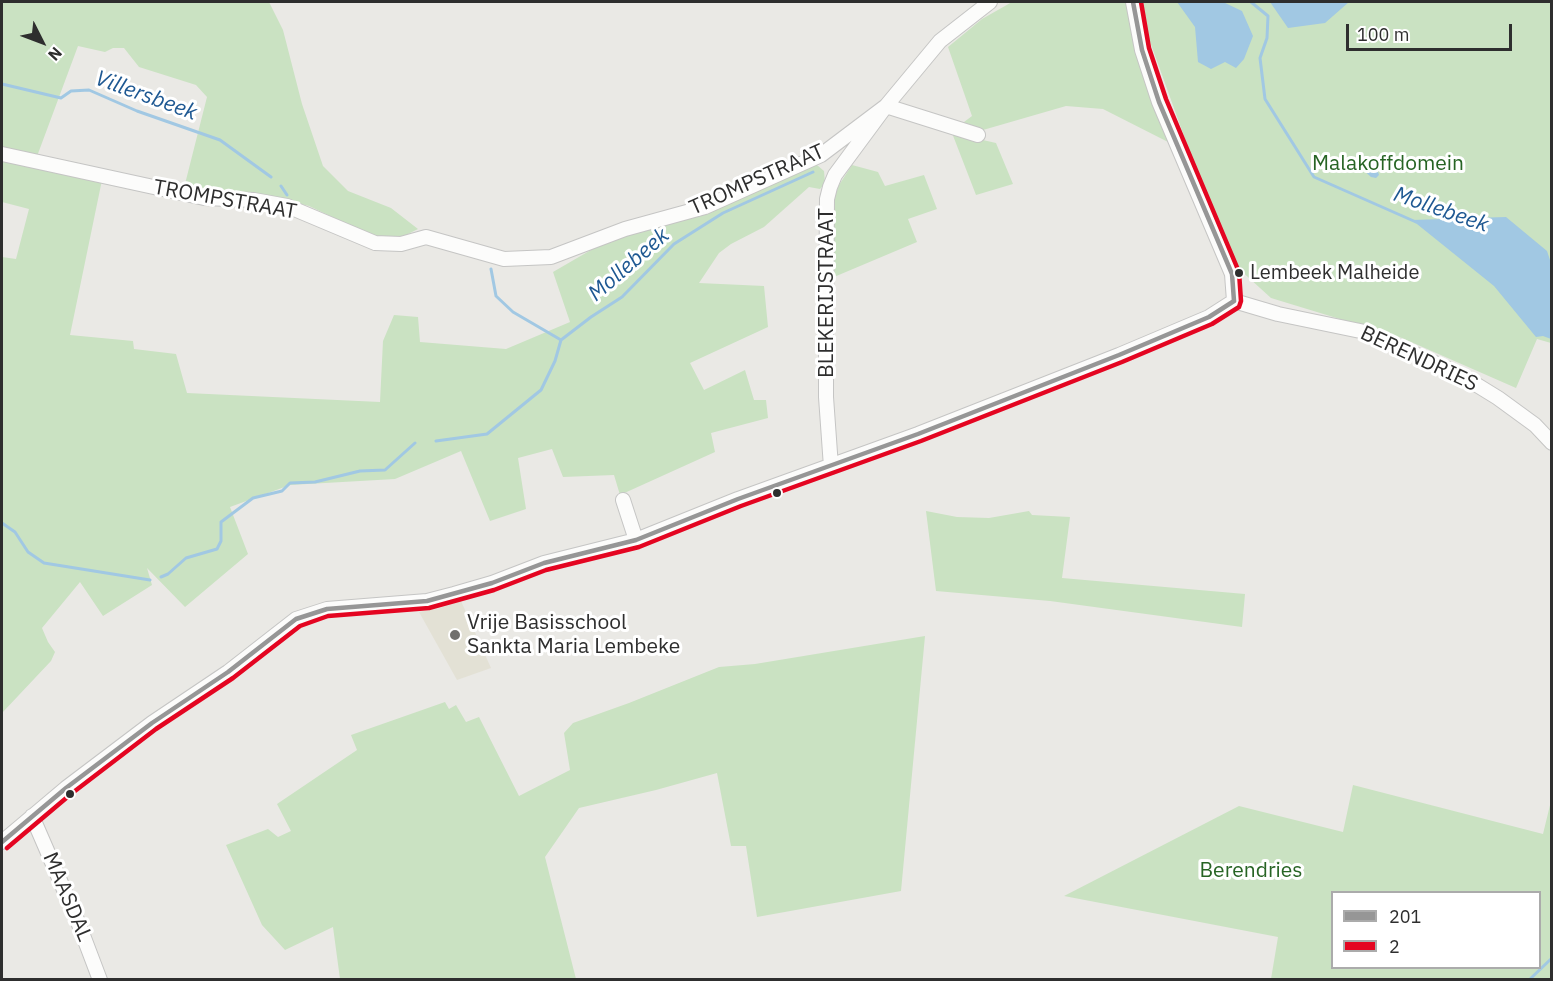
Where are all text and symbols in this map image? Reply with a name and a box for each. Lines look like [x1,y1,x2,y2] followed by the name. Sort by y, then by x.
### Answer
[12,12,72,72] north arrow
[1349,12,1516,50] scale bar
[1357,23,1409,46] text: 100 m
[44,43,67,65] text: N
[91,65,201,127] water label: Villersbeek
[686,139,828,221] street label: TROMPSTRAAT
[1312,151,1464,177] park label: Malakoffdomein
[151,175,299,225] street label: TROMPSTRAAT
[1390,181,1492,239] water label: Mollebeek
[814,208,840,378] street label: BLEKERIJSTRAAT
[583,223,675,307] water label: Mollebeek
[1250,261,1419,285] place label: Lembeek Malheide
[1233,267,1245,279] marker: Lembeek Malheide
[1356,321,1482,397] street label: BERENDRIES
[771,487,783,499] unlabelled marker
[467,610,680,660] place label: Vrije Basisschool Sankta Maria Lembeke
[448,628,462,642] marker: Vrije Basisschool Sankta Maria Lembeke
[64,788,76,800] unlabelled marker
[37,849,97,945] street label: MAASDAL
[1199,858,1303,884] park label: Berendries
[1331,891,1541,969] legend
[1389,905,1421,928] text: 201
[1389,935,1400,958] text: 2

